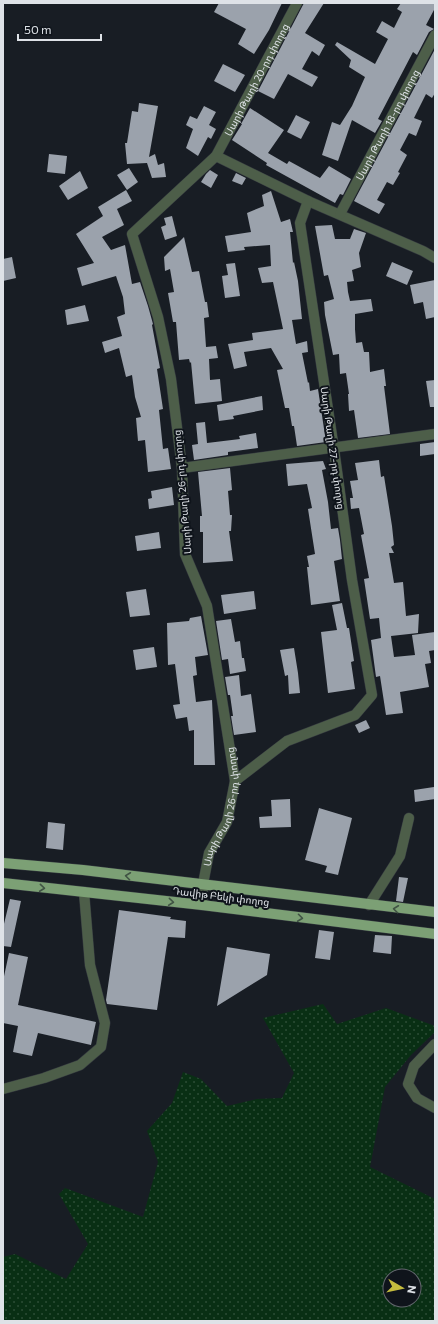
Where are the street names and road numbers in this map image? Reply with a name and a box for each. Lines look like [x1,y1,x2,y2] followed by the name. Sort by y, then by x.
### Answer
[222,21,291,138] street label: Սարի Թաղի 20-րդ փողոց
[353,67,422,182] street label: Սարի Թաղի 18-րդ փողոց
[318,386,348,510] street label: Սարի Թաղի 27-րդ փողոց
[171,429,193,555] street label: Սարի Թաղի 26-րդ փողոց
[201,746,241,867] street label: Սարի Թաղի 26-րդ փողոց
[172,884,270,908] street label: Դավիթ Բեկի փողոց

